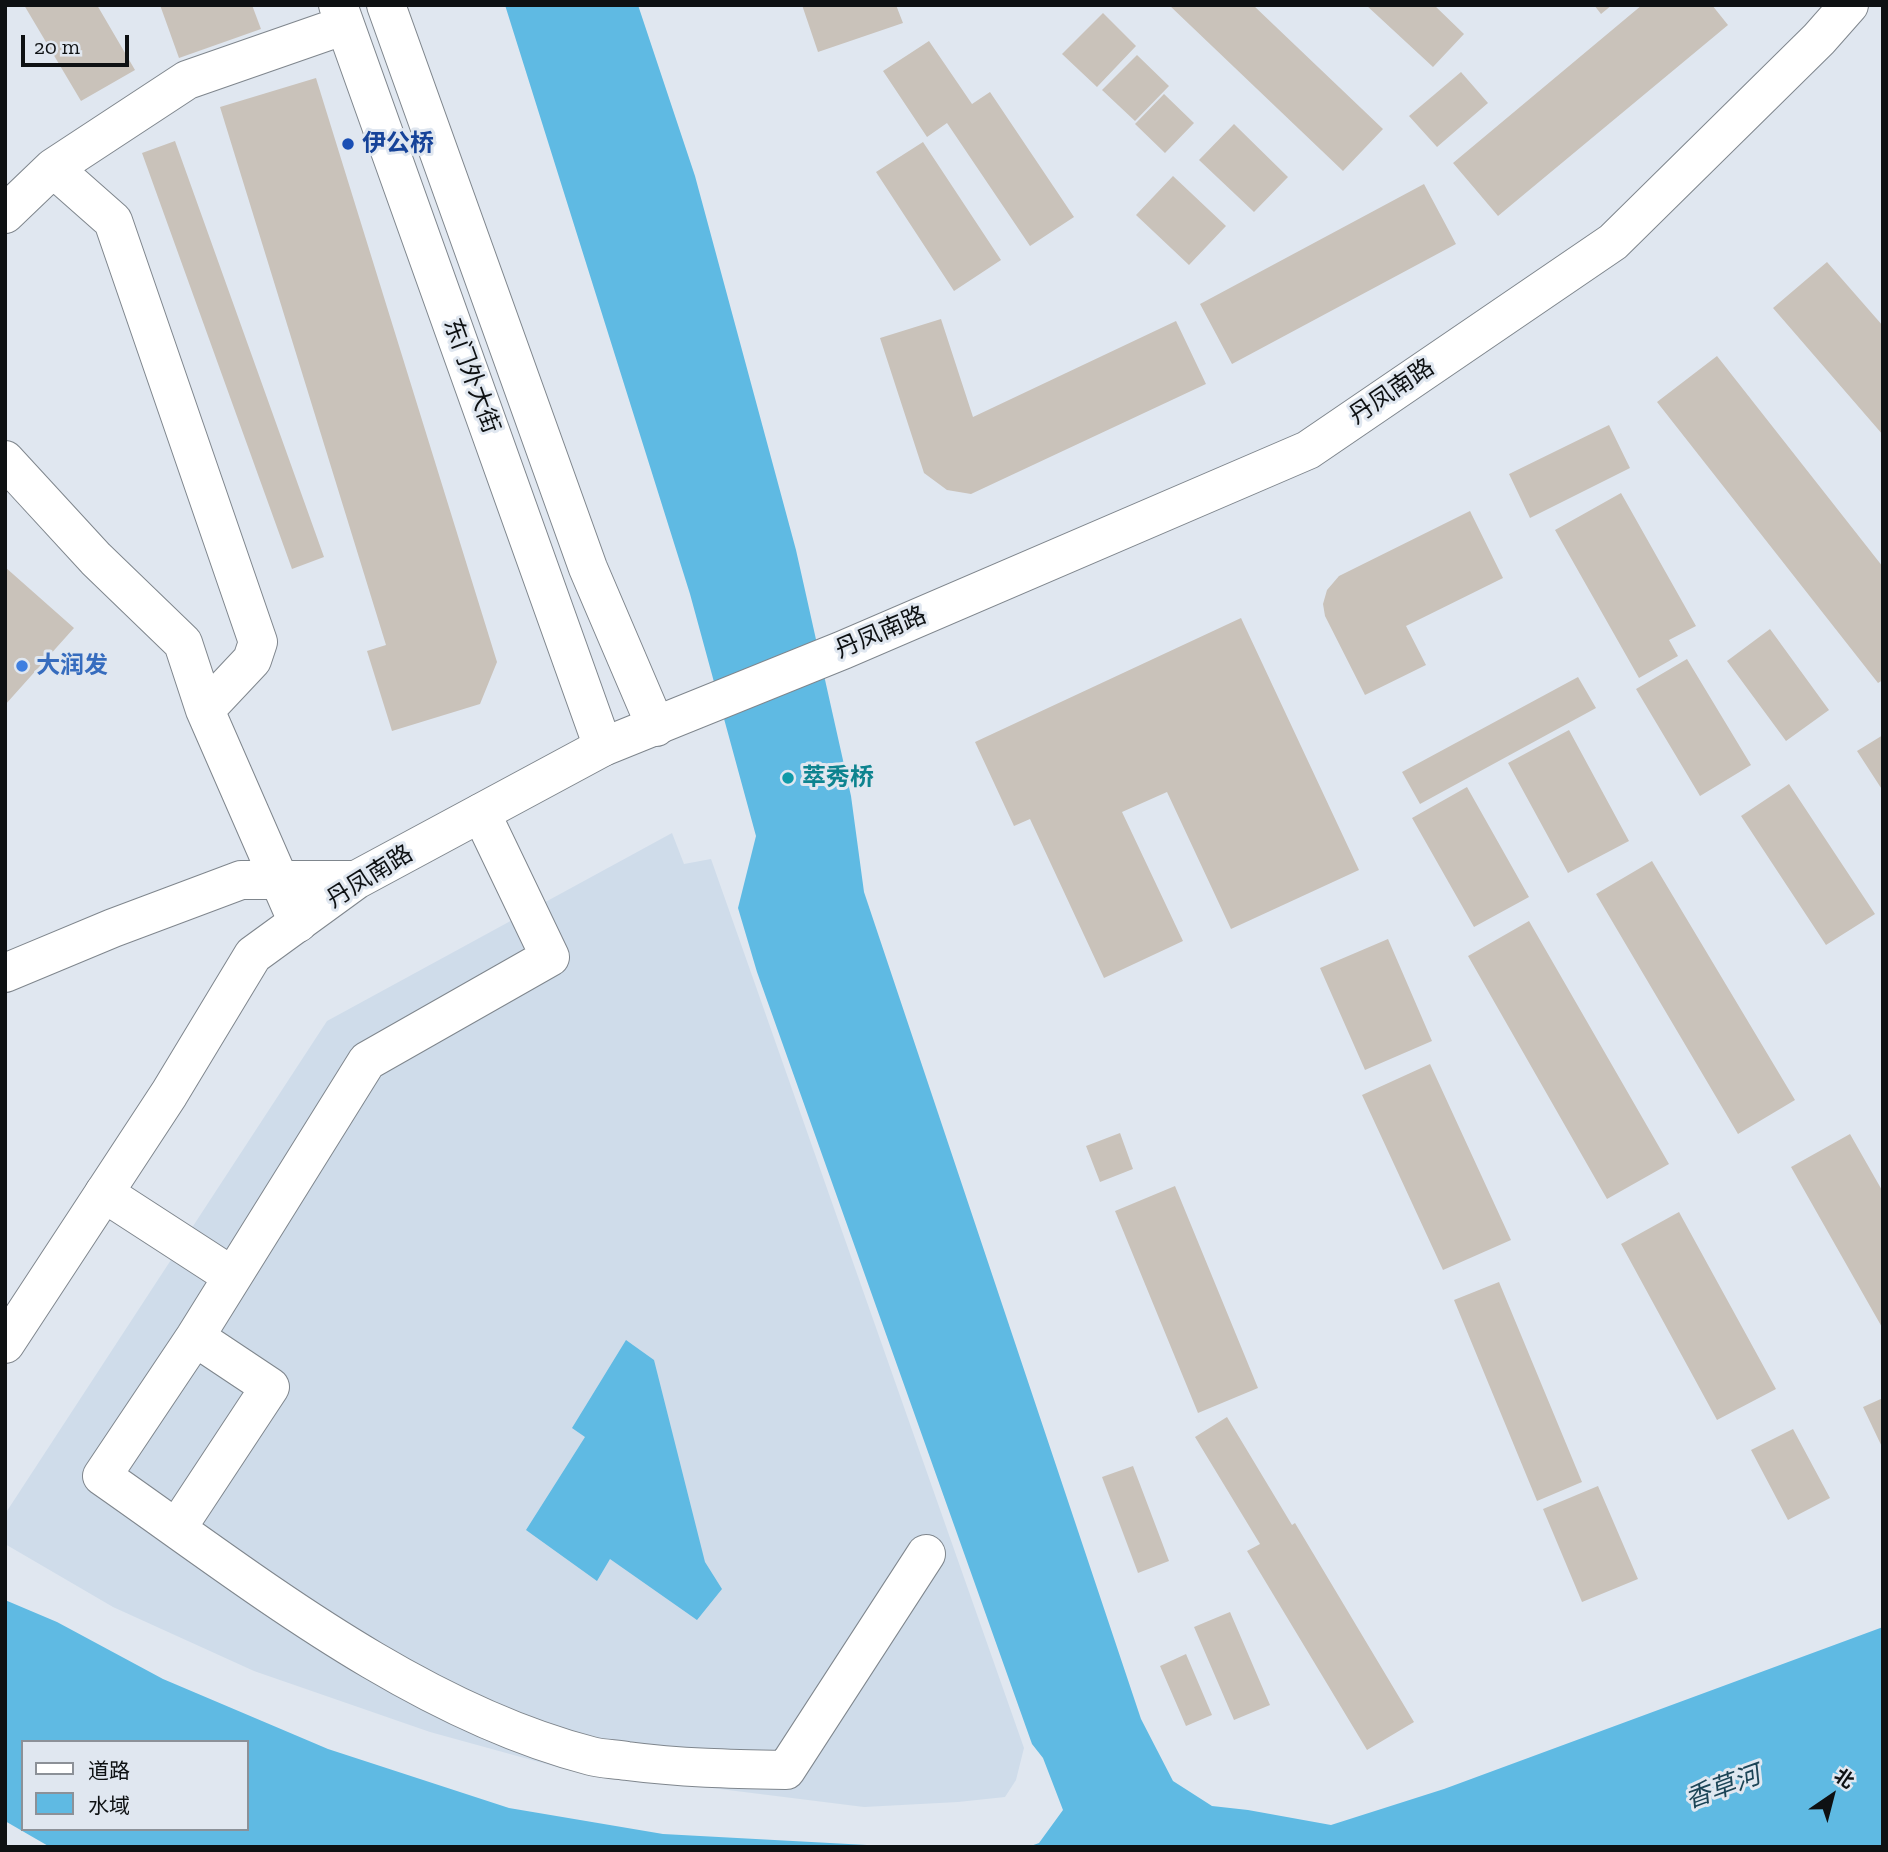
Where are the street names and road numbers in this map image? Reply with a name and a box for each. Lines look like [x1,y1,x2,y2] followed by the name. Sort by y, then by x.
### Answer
[437,315,505,437] street label: 东门外大街
[1344,353,1440,431] street label: 丹凤南路
[831,601,931,665] street label: 丹凤南路
[322,839,418,915] street label: 丹凤南路

